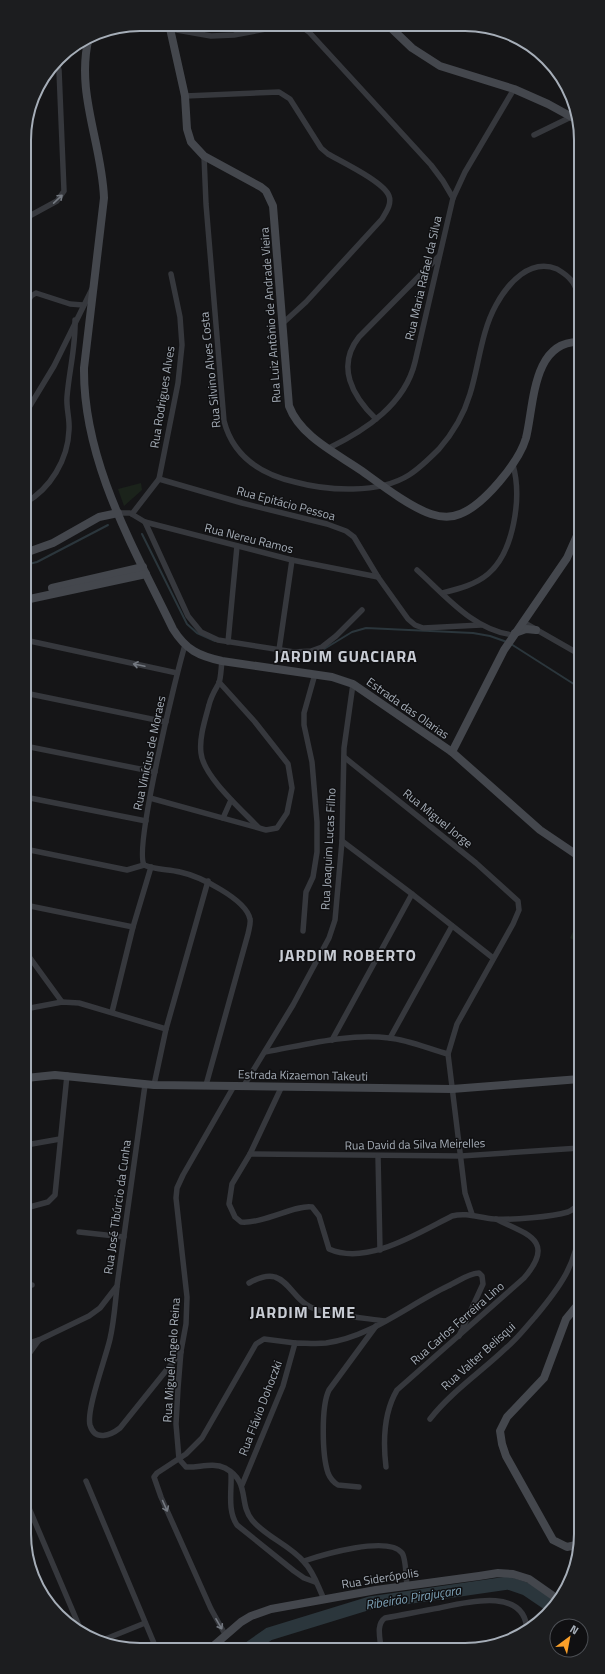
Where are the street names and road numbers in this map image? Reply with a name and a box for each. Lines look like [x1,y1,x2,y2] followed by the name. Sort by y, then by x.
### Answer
[399,214,447,342] street label: Rua Maria Rafael da Silva
[254,227,286,403] street label: Rua Luiz Antônio de Andrade Vieira
[194,311,226,429] street label: Rua Silvino Alves Costa
[145,344,180,449] street label: Rua Rodrigues Alves
[234,481,338,525] street label: Rua Epitácio Pessoa
[203,518,296,558] street label: Rua Nereu Ramos
[363,672,454,744] street label: Estrada das Olarias
[128,694,171,812] street label: Rua Vinícius de Moraes
[399,784,477,852] street label: Rua Miguel Jorge
[315,788,341,910] street label: Rua Joaquim Lucas Filho
[238,1064,368,1086] street label: Estrada Kizaemon Takeuti
[345,1133,486,1155] street label: Rua David da Silva Meirelles
[98,1139,136,1275] street label: Rua José Tibúrcio da Cunha
[406,1277,508,1369] street label: Rua Carlos Ferreira Lino
[157,1297,185,1423] street label: Rua Miguel Ângelo Reina
[436,1317,520,1395] street label: Rua Valter Belisqui
[233,1358,287,1458] street label: Rua Flávio Dohoczki
[340,1562,420,1593] street label: Rua Siderópolis

